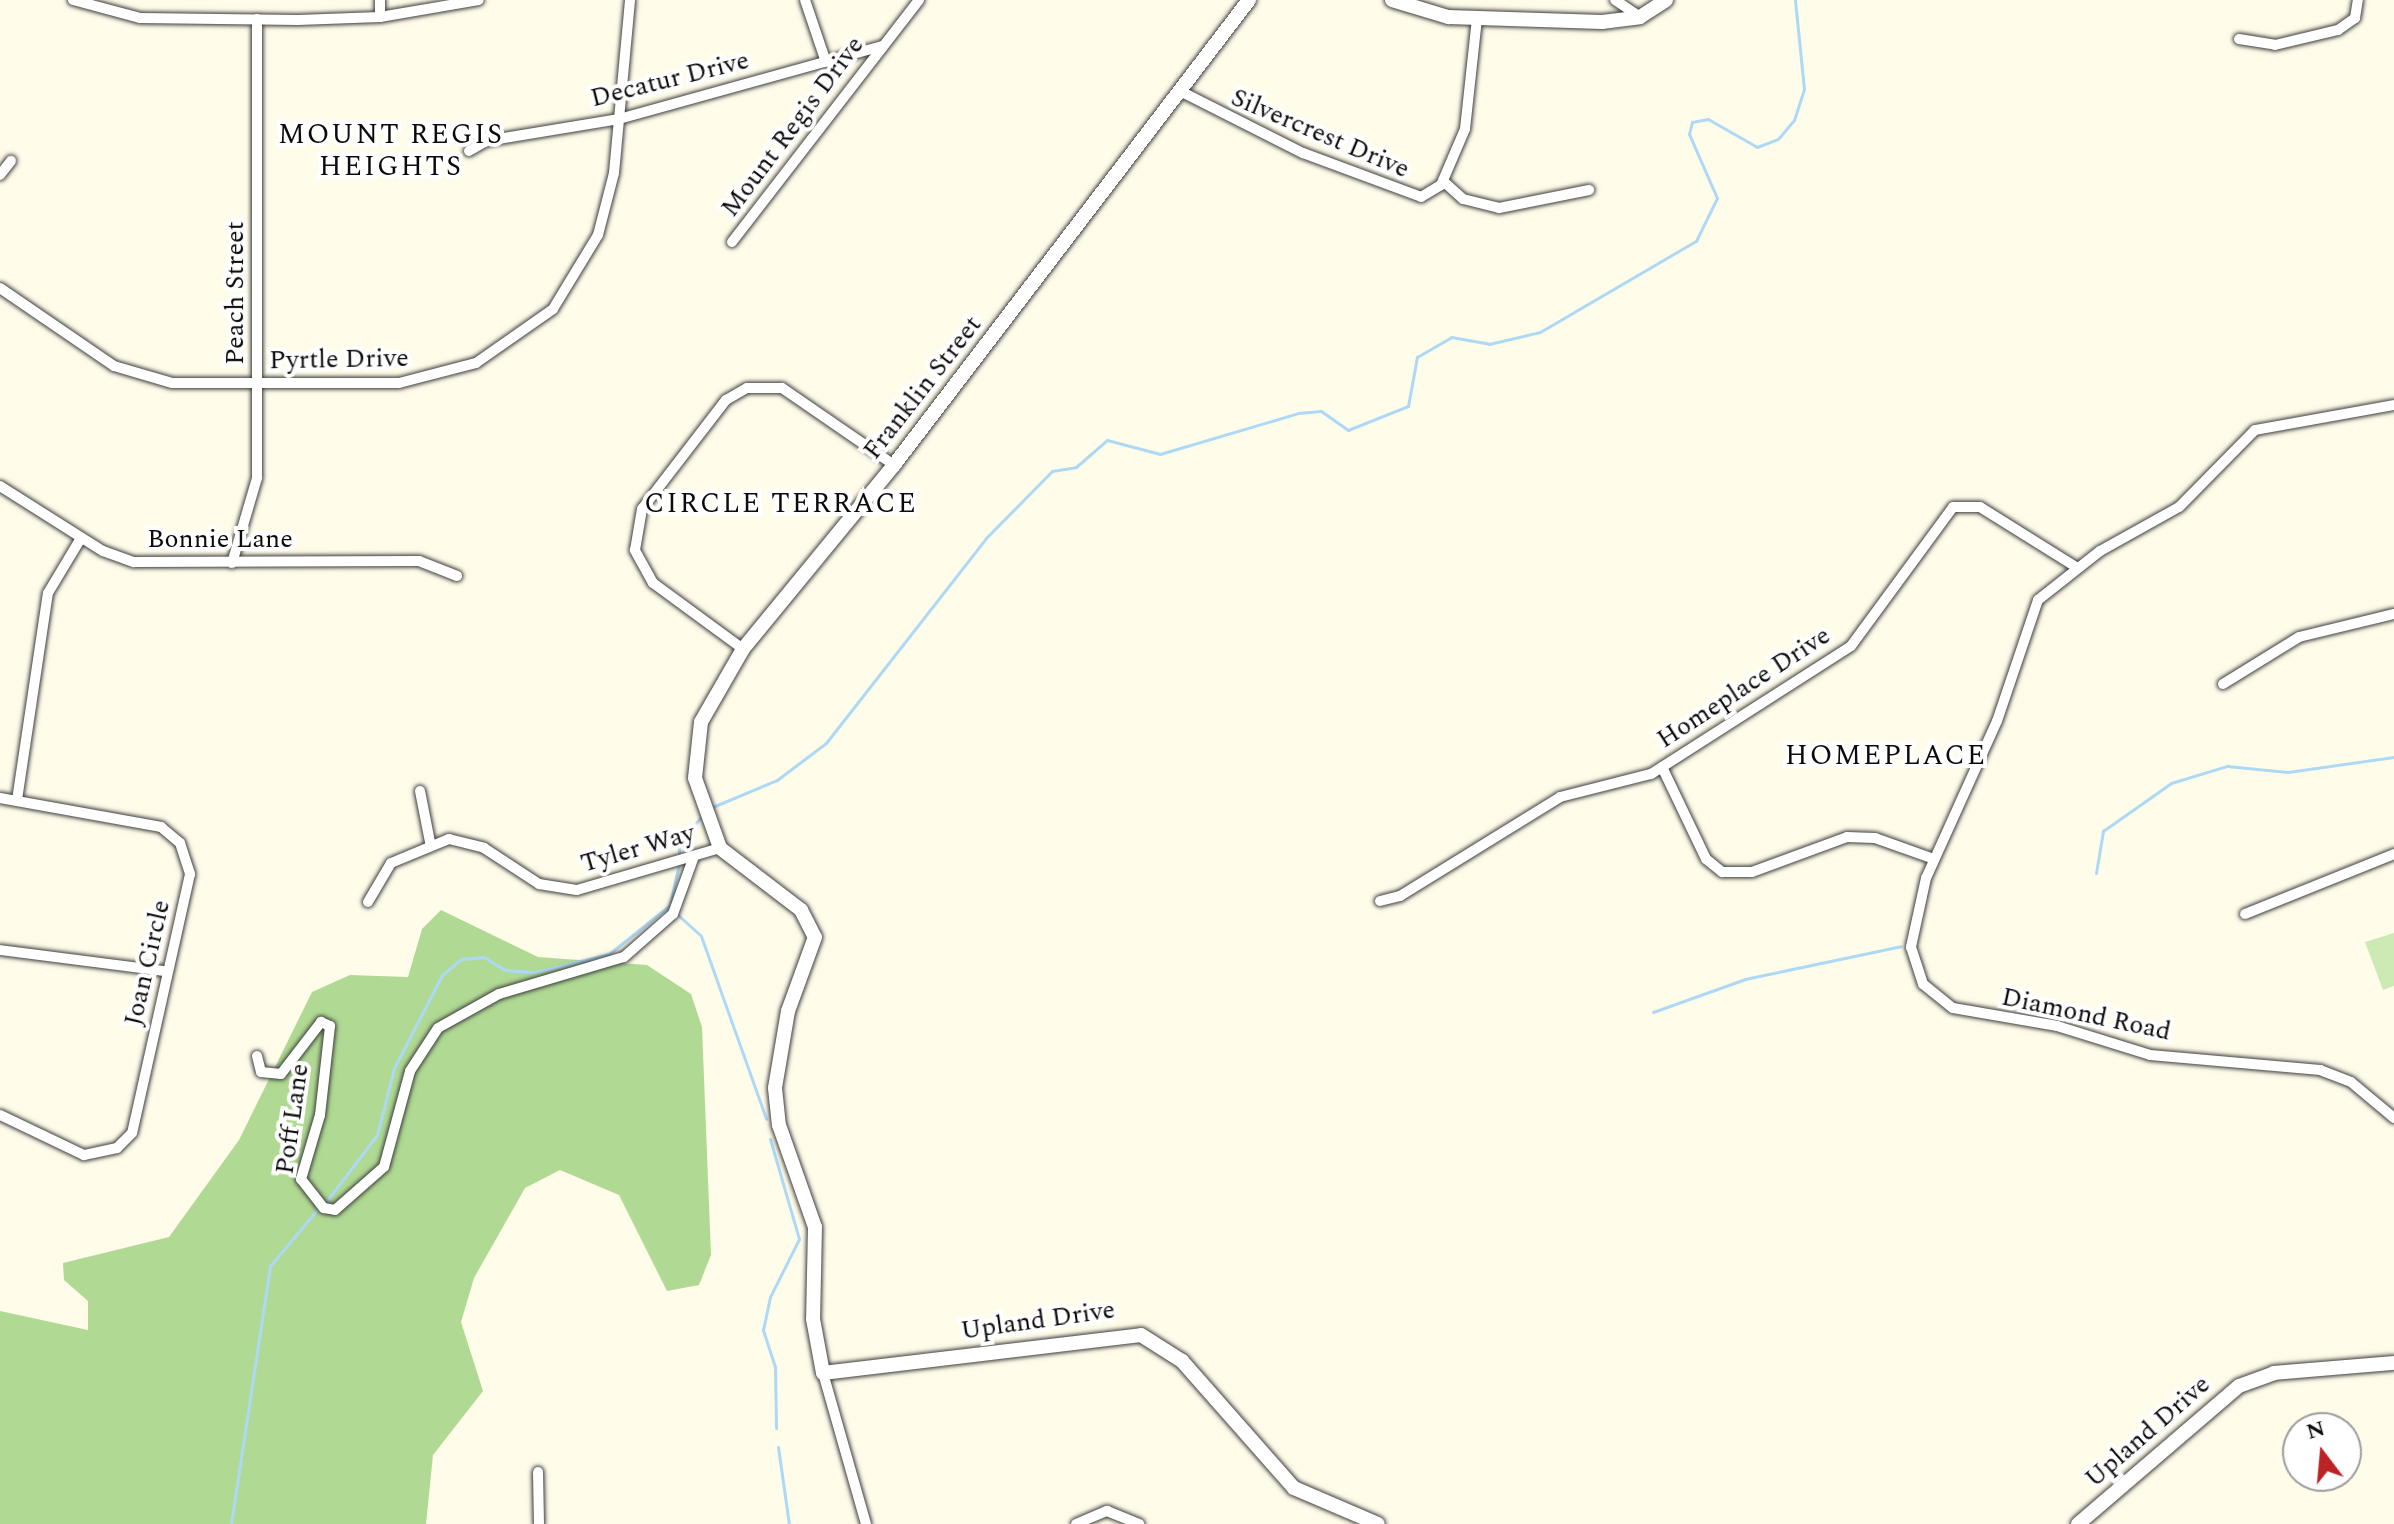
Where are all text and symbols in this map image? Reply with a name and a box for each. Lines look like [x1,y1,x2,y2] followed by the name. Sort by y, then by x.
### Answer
[715,31,871,223] street label: Mount Regis Drive
[588,45,752,115] street label: Decatur Drive
[1226,82,1414,186] street label: Silvercrest Drive
[278,118,504,184] district label: MOUNT REGIS HEIGHTS
[220,221,252,365] street label: Peach Street
[857,310,989,466] street label: Franklin Street
[269,343,409,377] street label: Pyrtle Drive
[644,487,918,521] district label: CIRCLE TERRACE
[147,524,293,556] street label: Bonnie Lane
[1651,620,1837,756] street label: Homeplace Drive
[1785,739,1987,773] district label: HOMEPLACE
[577,818,699,880] street label: Tyler Way
[118,897,178,1029] street label: Joan Circle
[1999,982,2173,1048] street label: Diamond Road
[270,1062,316,1176] street label: Poff Lane
[959,1295,1117,1347] street label: Upland Drive
[2079,1369,2217,1495] street label: Upland Drive
[2282,1412,2362,1492] north arrow
[2303,1412,2329,1449] text: N

